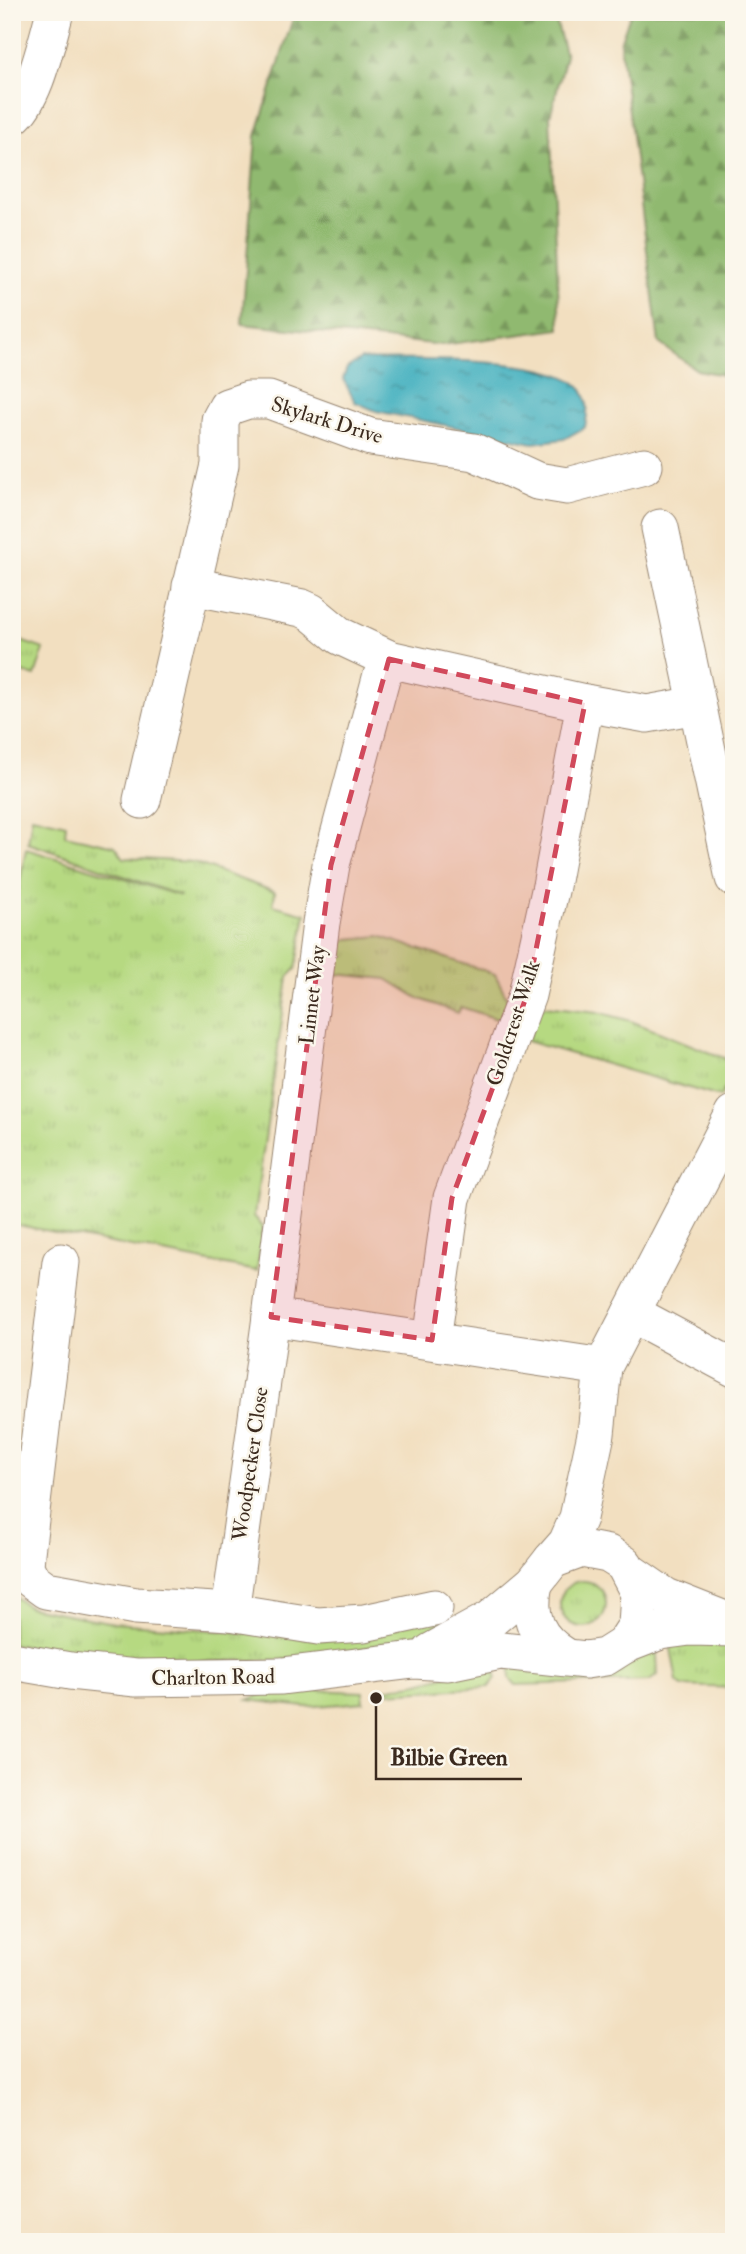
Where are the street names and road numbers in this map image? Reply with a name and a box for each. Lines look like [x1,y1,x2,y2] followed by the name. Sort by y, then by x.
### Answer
[268,391,386,450] street label: Skylark Drive
[293,943,332,1046] street label: Linnet Way
[480,957,546,1089] street label: Goldcrest Walk
[226,1385,275,1544] street label: Woodpecker Close
[151,1663,276,1692] street label: Charlton Road

